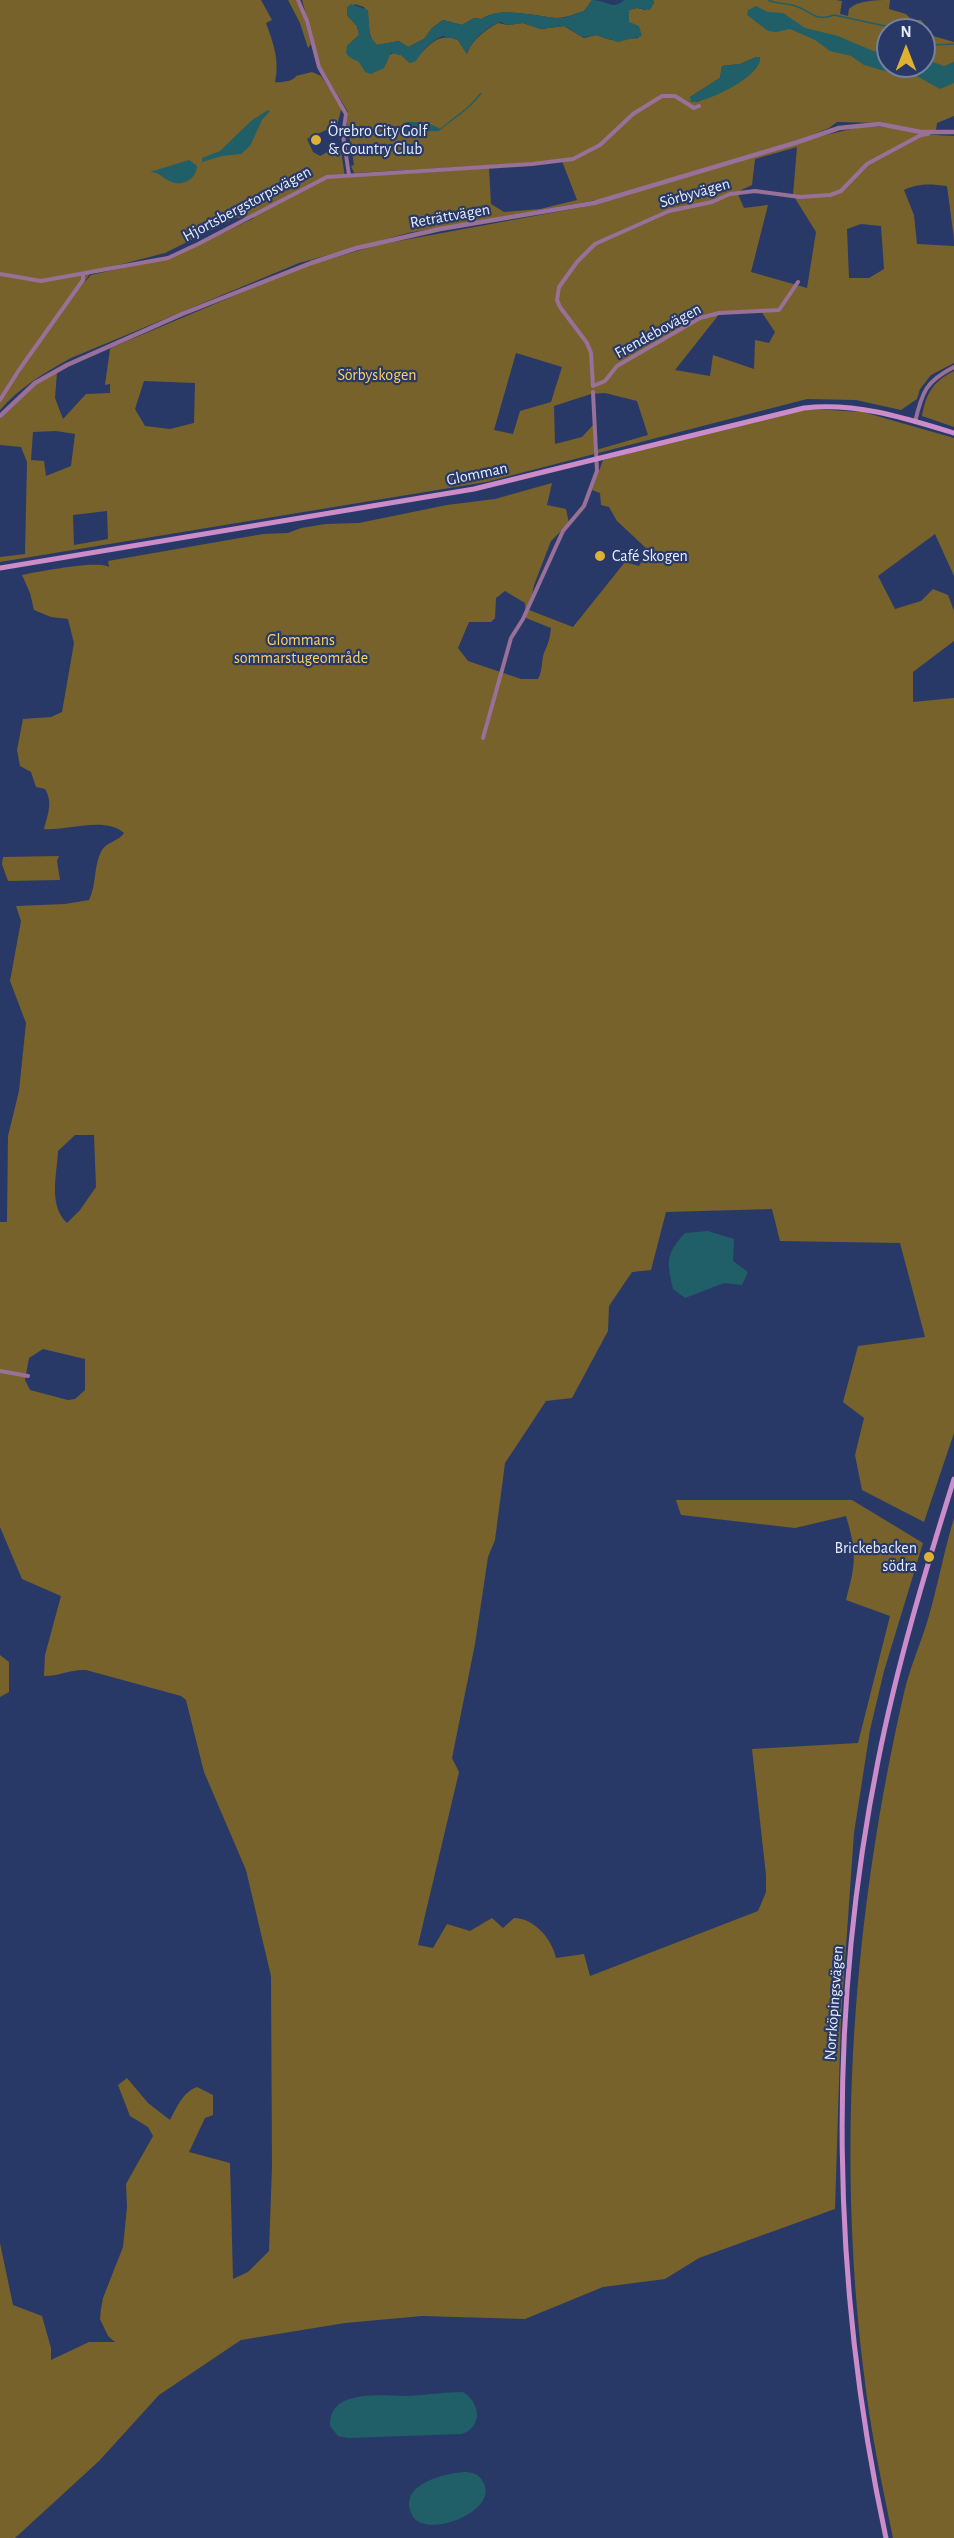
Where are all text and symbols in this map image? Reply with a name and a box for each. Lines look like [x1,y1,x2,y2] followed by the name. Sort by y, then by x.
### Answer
[876,18,936,78] north arrow
[900,24,912,40] text: N
[328,121,427,159] place label: Örebro City Golf & Country Club
[309,133,323,147] marker: Örebro City Golf & Country Club
[180,162,314,246] street label: Hjortsbergstorpsvägen
[658,174,732,212] street label: Sörbyvägen
[409,200,491,232] street label: Reträttvägen
[611,299,705,363] street label: Frendebovägen
[337,365,417,385] park label: Sörbyskogen
[445,458,509,490] street label: Glomman
[612,546,688,566] place label: Café Skogen
[593,549,607,563] marker: Café Skogen
[234,630,368,668] park label: Glommans sommarstugeområde
[835,1538,917,1576] place label: Brickebacken södra
[922,1550,936,1564] marker: Brickebacken södra
[820,1945,848,2061] street label: Norrköpingsvägen

